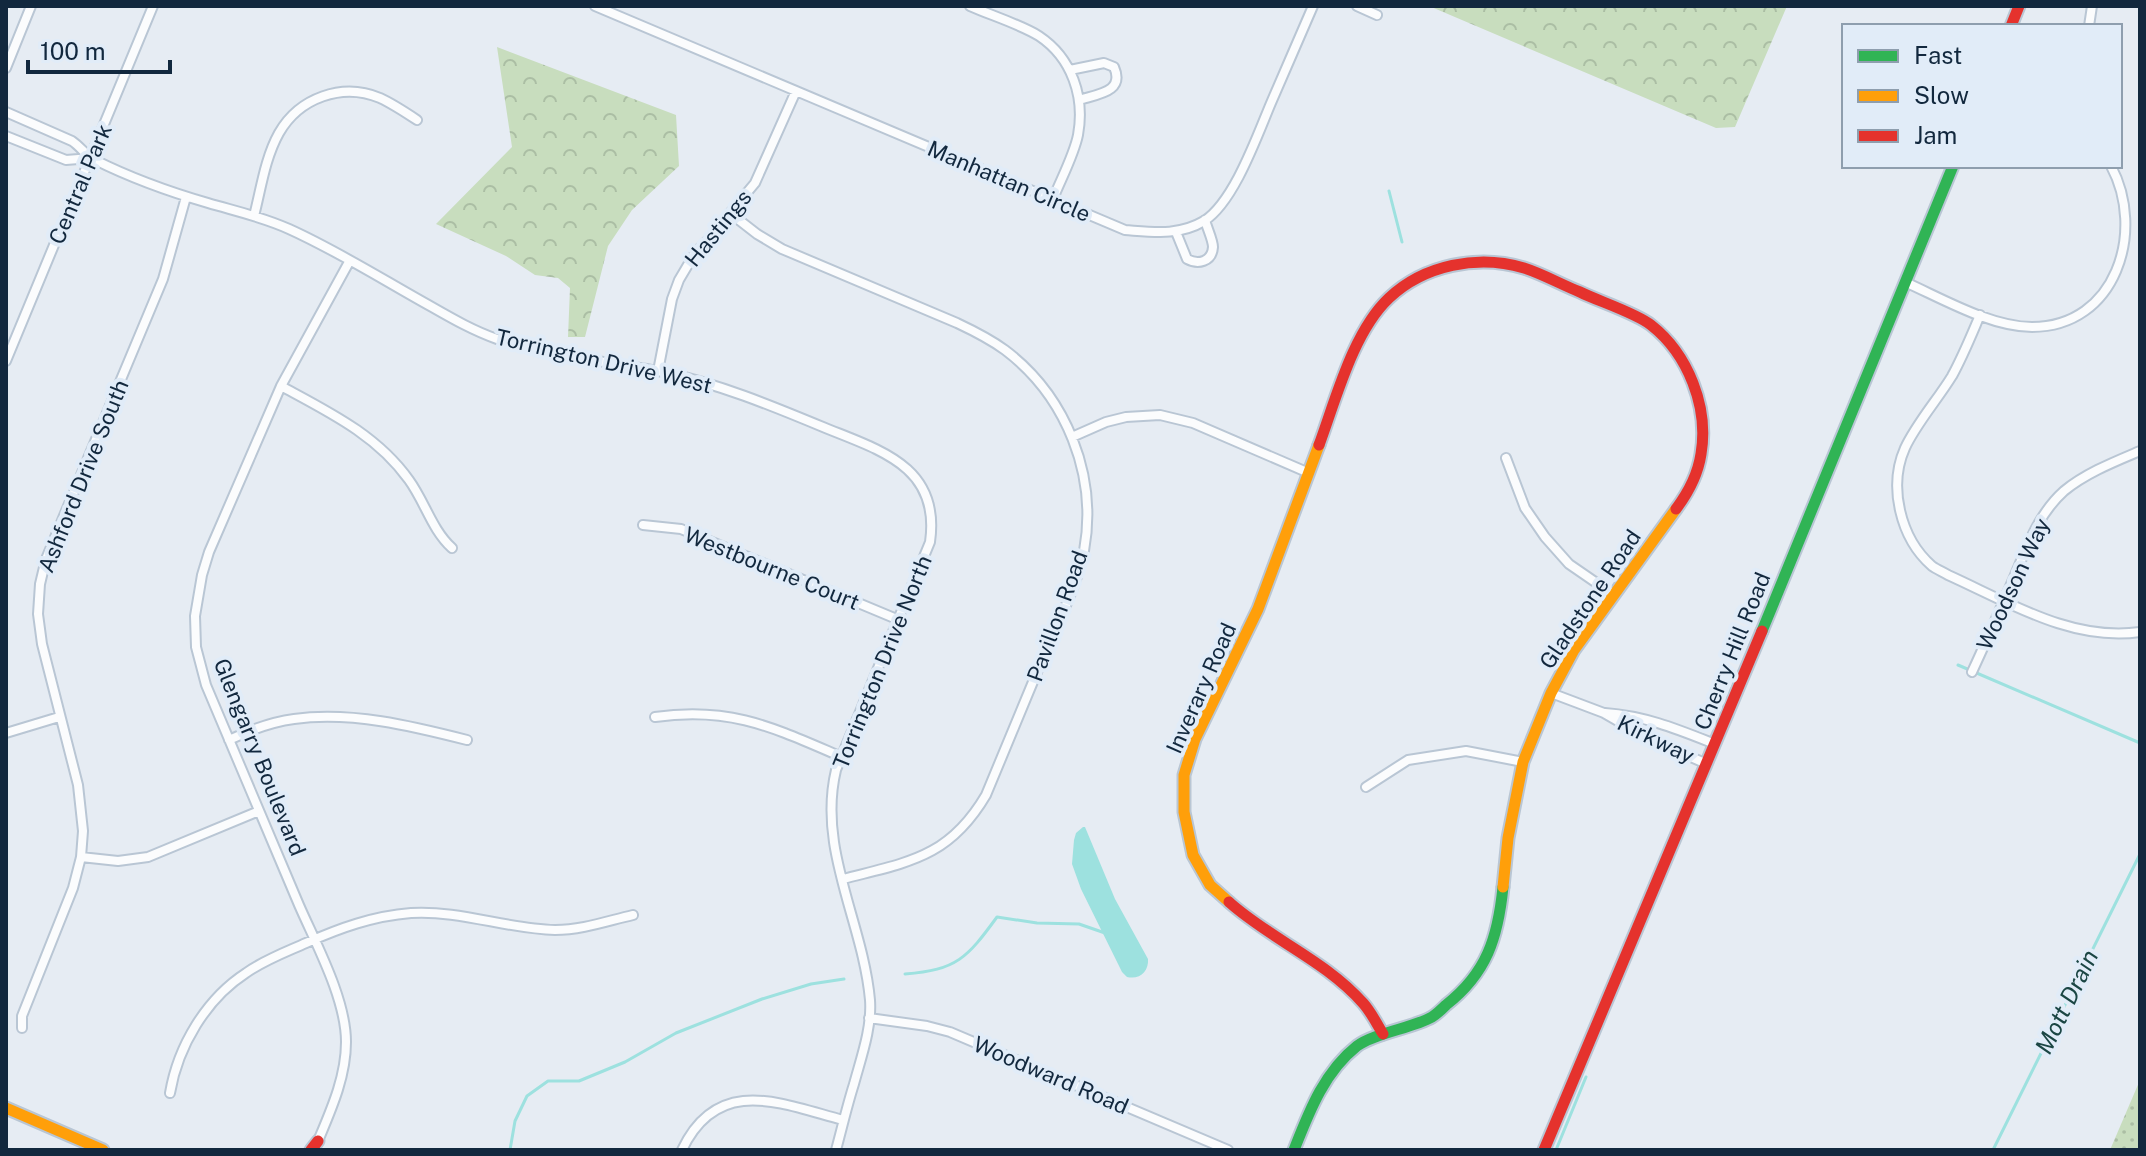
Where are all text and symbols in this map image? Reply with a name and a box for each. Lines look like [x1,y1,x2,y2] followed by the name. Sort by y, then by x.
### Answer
[28,24,170,74] scale bar
[1842,24,2122,168] legend
[40,37,106,65] text: 100 m
[1914,41,1962,69] text: Fast
[1914,81,1969,109] text: Slow
[43,120,117,248] street label: Central Park
[1914,121,1957,149] text: Jam
[924,135,1094,227] street label: Manhattan Circle
[679,184,757,272] street label: Hastings
[493,323,715,399] street label: Torrington Drive West
[32,376,134,576] street label: Ashford Drive South
[1971,514,2055,654] street label: Woodson Way
[681,521,863,615] street label: Westbourne Court
[1534,525,1646,673] street label: Gladstone Road
[1021,547,1093,685] street label: Pavillon Road
[827,551,937,773] street label: Torrington Drive North
[1689,568,1775,734] street label: Cherry Hill Road
[1161,619,1241,757] street label: Inverary Road
[209,655,311,859] street label: Glengarry Boulevard
[1613,709,1699,769] street label: Kirkway
[2029,945,2103,1058] water label: Mott Drain
[969,1031,1133,1119] street label: Woodward Road

